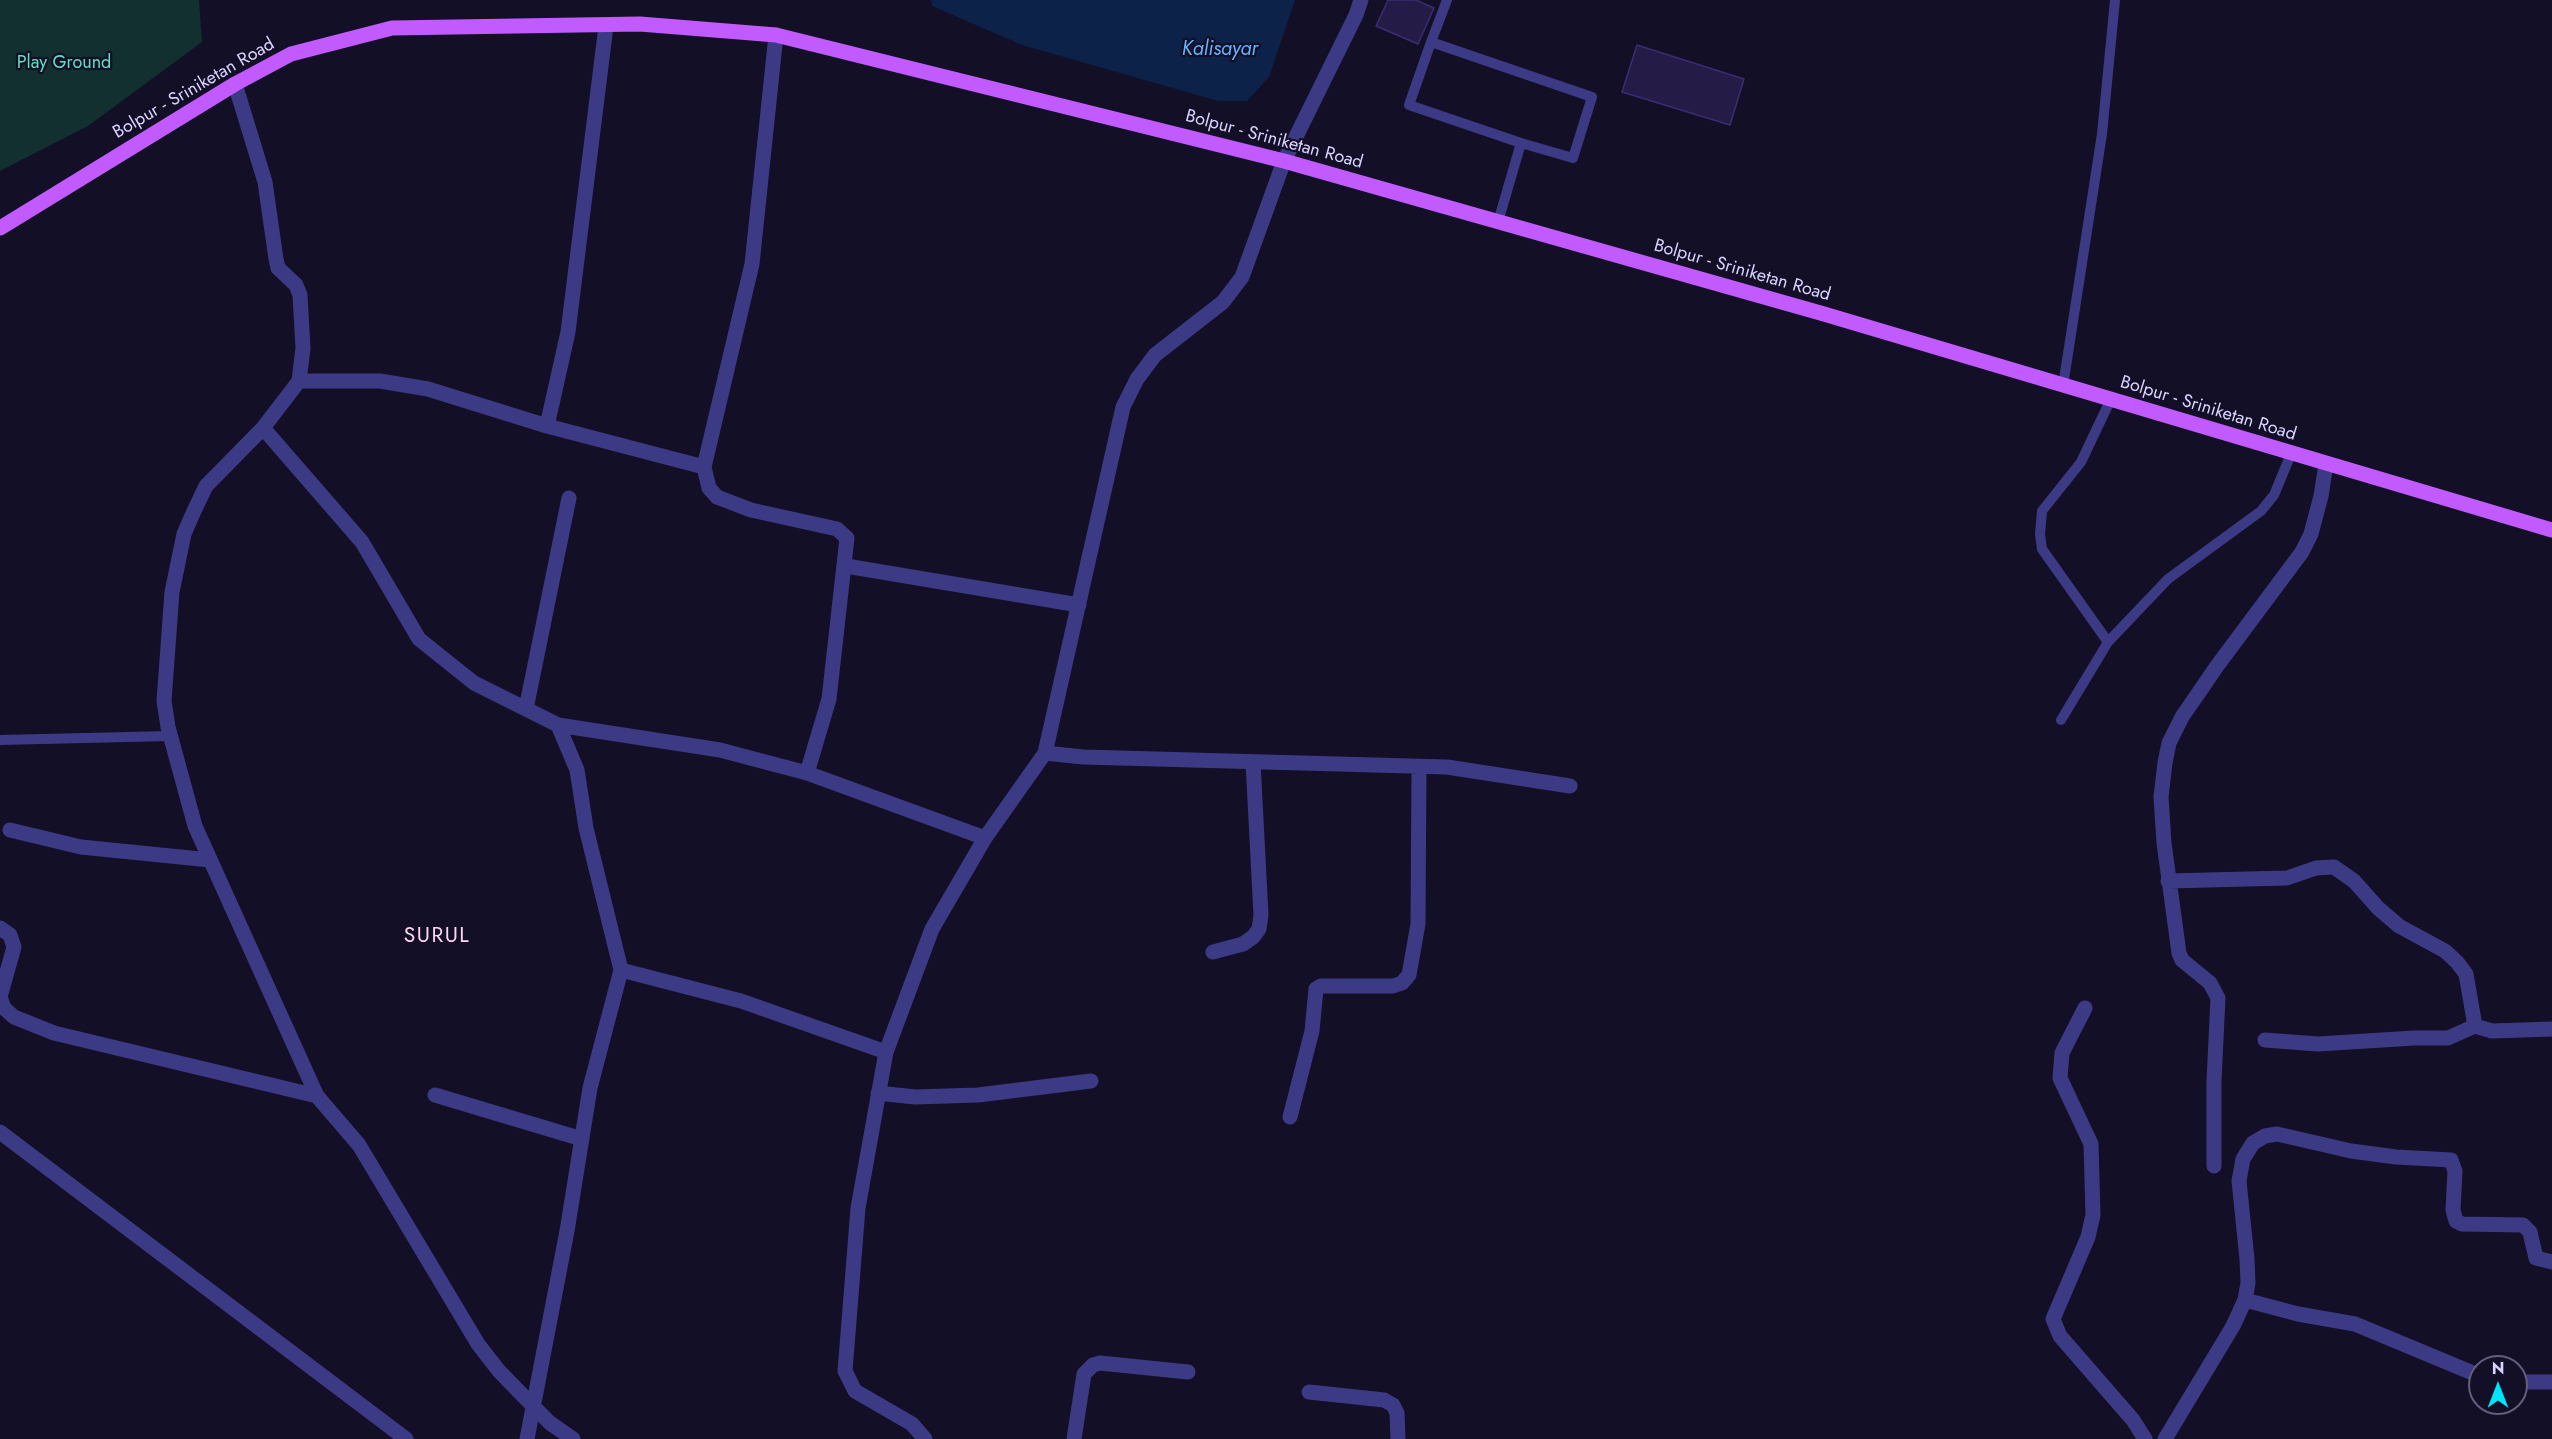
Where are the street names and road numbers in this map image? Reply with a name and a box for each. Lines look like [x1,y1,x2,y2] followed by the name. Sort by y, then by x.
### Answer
[109,34,279,144] street label: Bolpur - Sriniketan Road
[1183,106,1365,174] street label: Bolpur - Sriniketan Road
[1651,235,1833,307] street label: Bolpur - Sriniketan Road
[2117,372,2299,446] street label: Bolpur - Sriniketan Road

